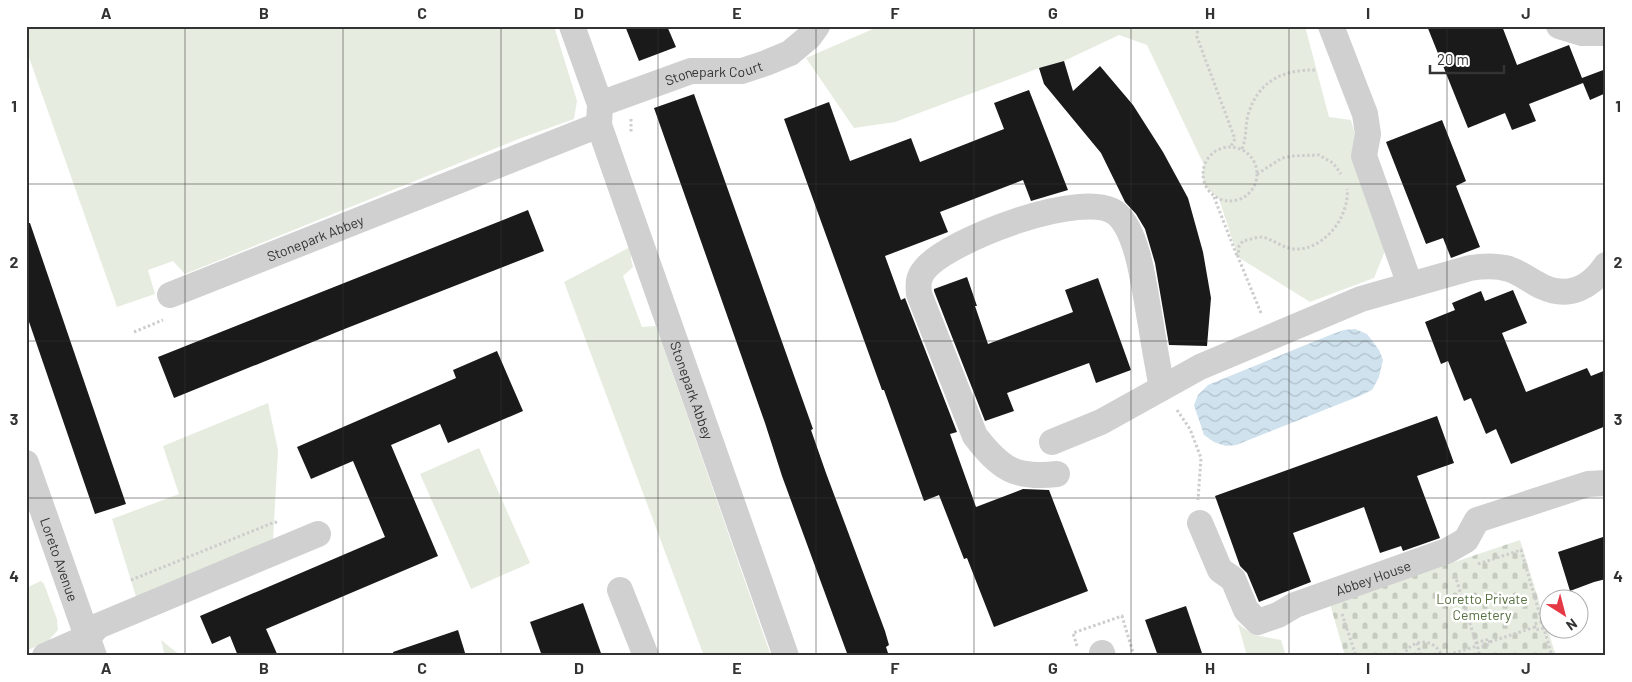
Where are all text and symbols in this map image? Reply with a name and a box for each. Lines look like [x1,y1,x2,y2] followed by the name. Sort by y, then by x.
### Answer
[101,3,112,22] text: A
[259,3,269,22] text: B
[417,3,427,22] text: C
[574,3,584,22] text: D
[732,3,742,22] text: E
[891,3,900,22] text: F
[1048,3,1058,22] text: G
[1205,3,1215,22] text: H
[1366,3,1370,22] text: I
[1521,3,1531,22] text: J
[1430,42,1503,74] scale bar
[1437,50,1469,68] text: 20 m
[662,56,765,88] street label: Stonepark Court
[11,96,17,115] text: 1
[1615,96,1621,115] text: 1
[264,210,366,264] street label: Stonepark Abbey
[10,252,19,271] text: 2
[1614,252,1623,271] text: 2
[667,339,718,442] street label: Stonepark Abbey
[10,409,18,428] text: 3
[1614,409,1622,428] text: 3
[37,515,83,603] street label: Loreto Avenue
[1333,556,1413,599] street label: Abbey House
[9,566,19,585] text: 4
[1613,566,1623,585] text: 4
[1436,590,1528,623] park label: Loretto Private Cemetery
[1540,590,1590,640] north arrow
[1563,615,1581,635] text: N
[101,658,112,677] text: A
[259,658,269,677] text: B
[417,658,427,677] text: C
[574,658,584,677] text: D
[732,658,742,677] text: E
[891,658,900,677] text: F
[1048,658,1058,677] text: G
[1205,658,1215,677] text: H
[1366,658,1370,677] text: I
[1521,658,1531,677] text: J

